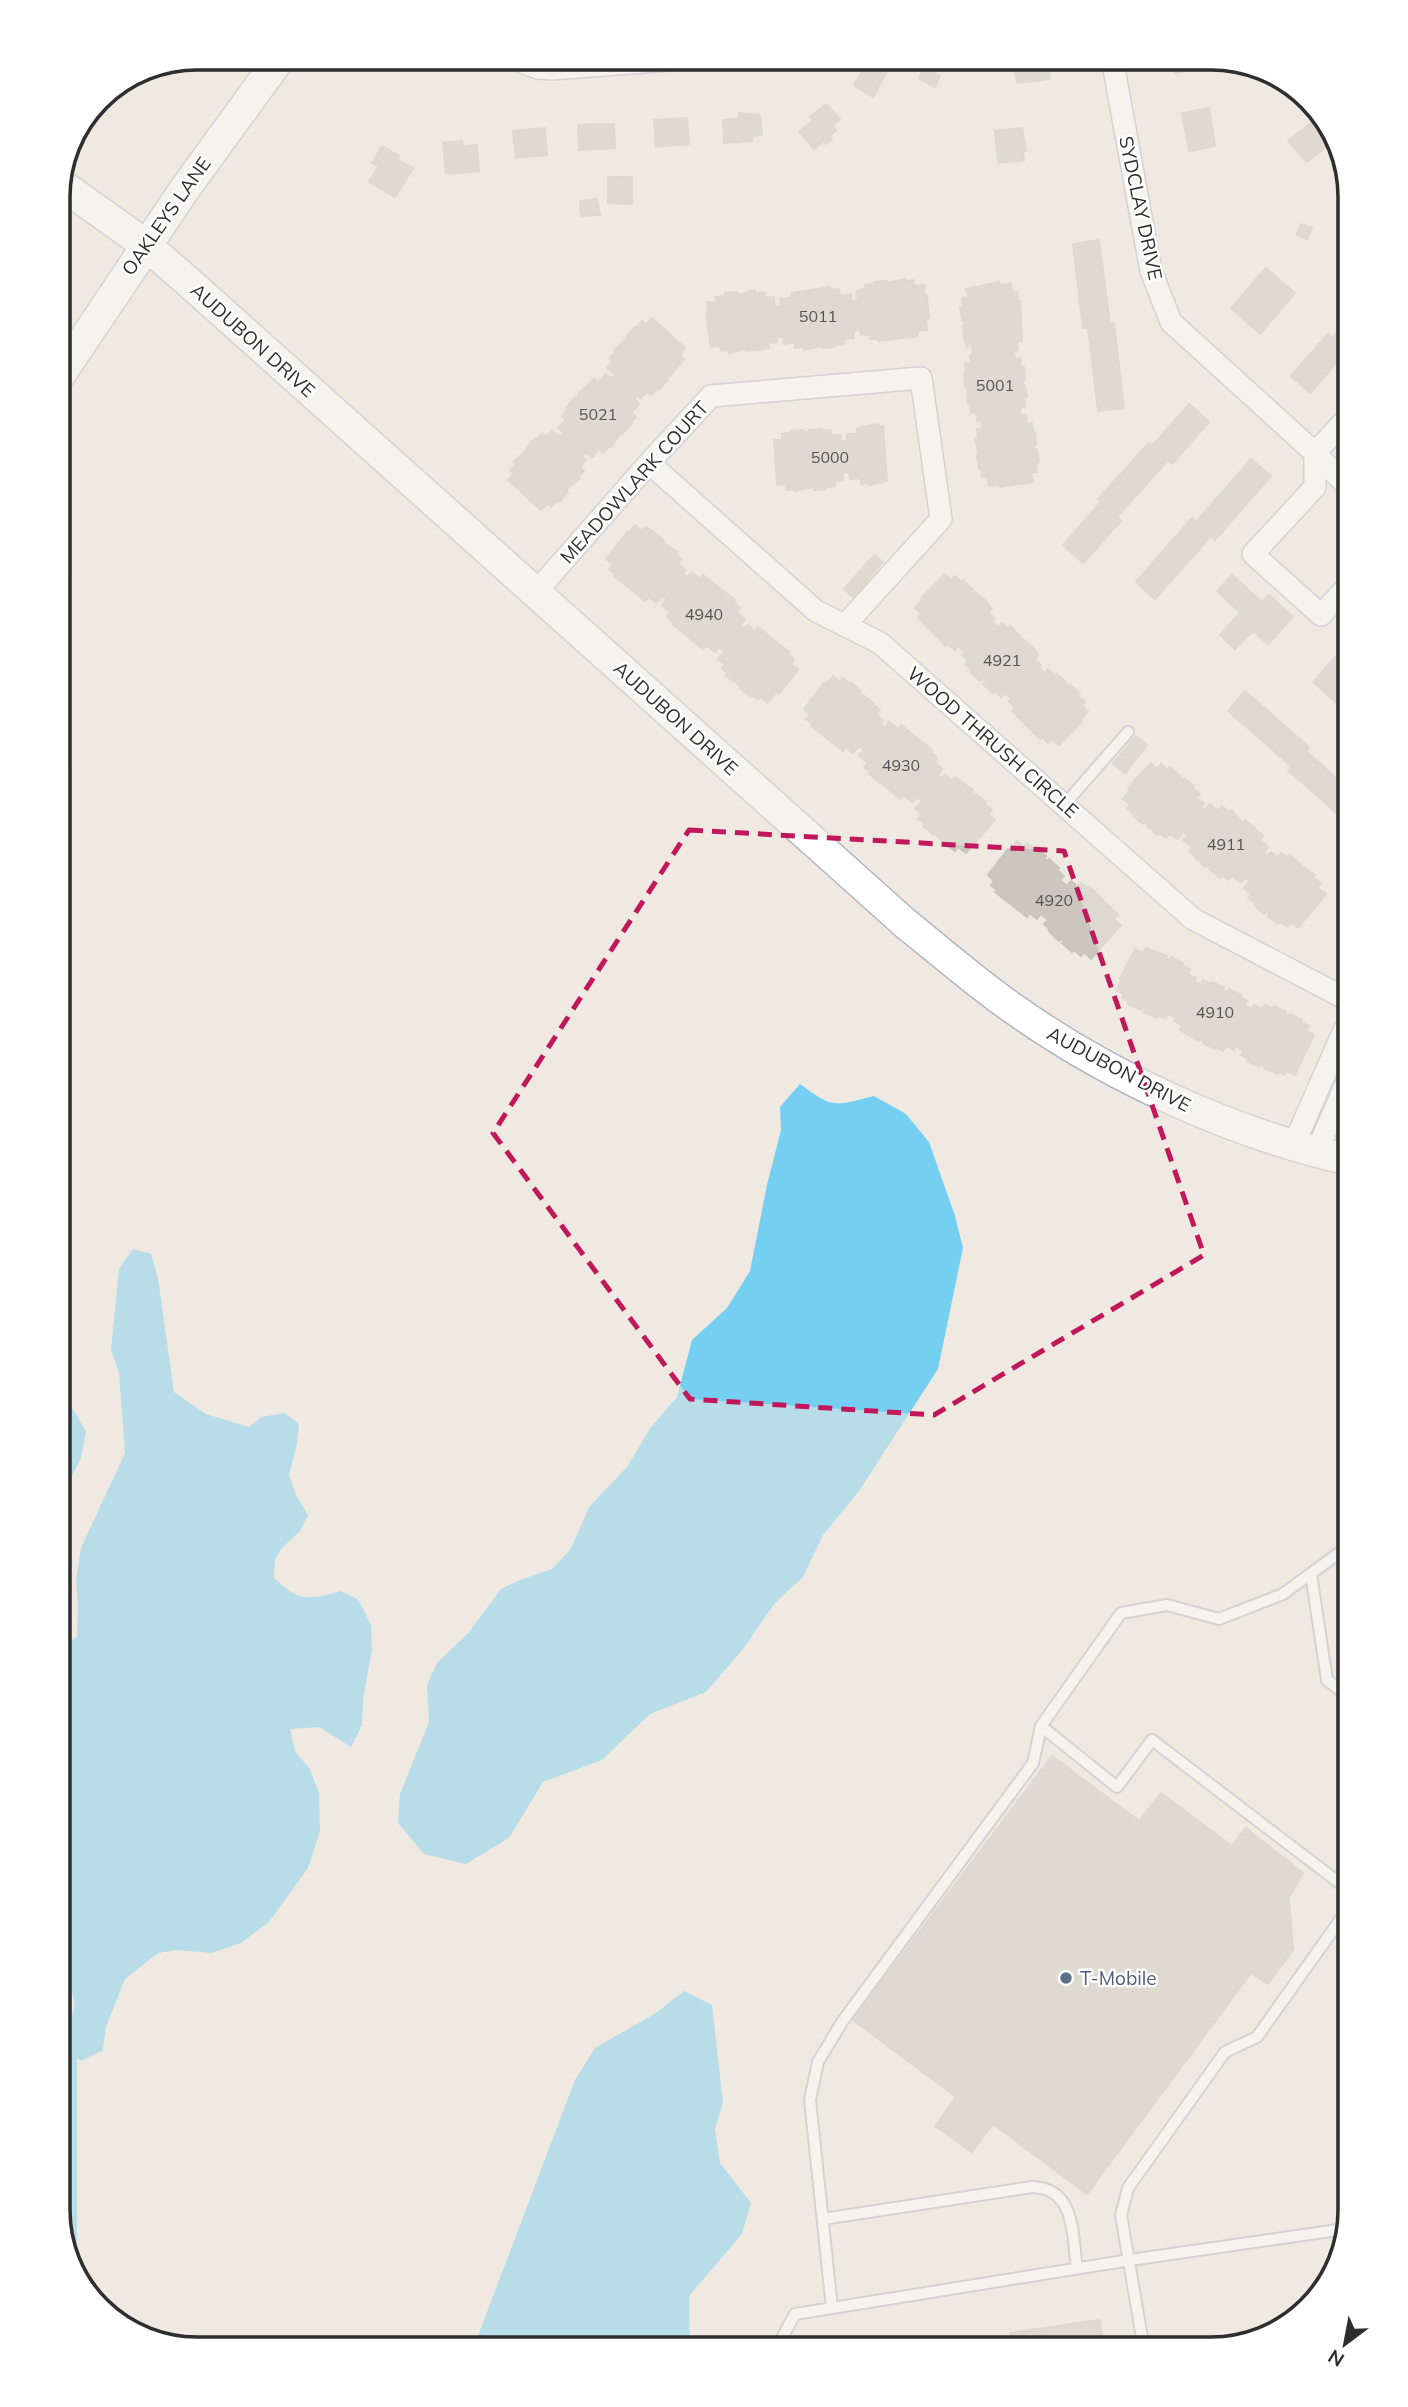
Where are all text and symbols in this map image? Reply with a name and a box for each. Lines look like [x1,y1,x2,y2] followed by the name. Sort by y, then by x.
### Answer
[1114,134,1168,282] street label: SYDCLAY DRIVE
[116,152,216,280] street label: OAKLEYS LANE
[186,278,320,402] street label: AUDUBON DRIVE
[799,306,837,326] house number: 5011
[976,375,1014,395] house number: 5001
[555,395,714,568] street label: MEADOWLARK COURT
[579,404,617,424] house number: 5021
[811,447,849,467] house number: 5000
[685,604,723,624] house number: 4940
[983,650,1021,670] house number: 4921
[609,656,743,780] street label: AUDUBON DRIVE
[902,661,1084,823] street label: WOOD THRUSH CIRCLE
[882,755,920,775] house number: 4930
[1207,834,1245,854] house number: 4911
[1035,890,1073,910] house number: 4920
[1196,1002,1234,1022] house number: 4910
[1043,1021,1195,1117] street label: AUDUBON DRIVE
[1080,1966,1157,1990] place label: T-Mobile
[1058,1970,1074,1986] marker: T-Mobile
[1310,2309,1380,2379] north arrow
[1324,2344,1348,2372] text: N

